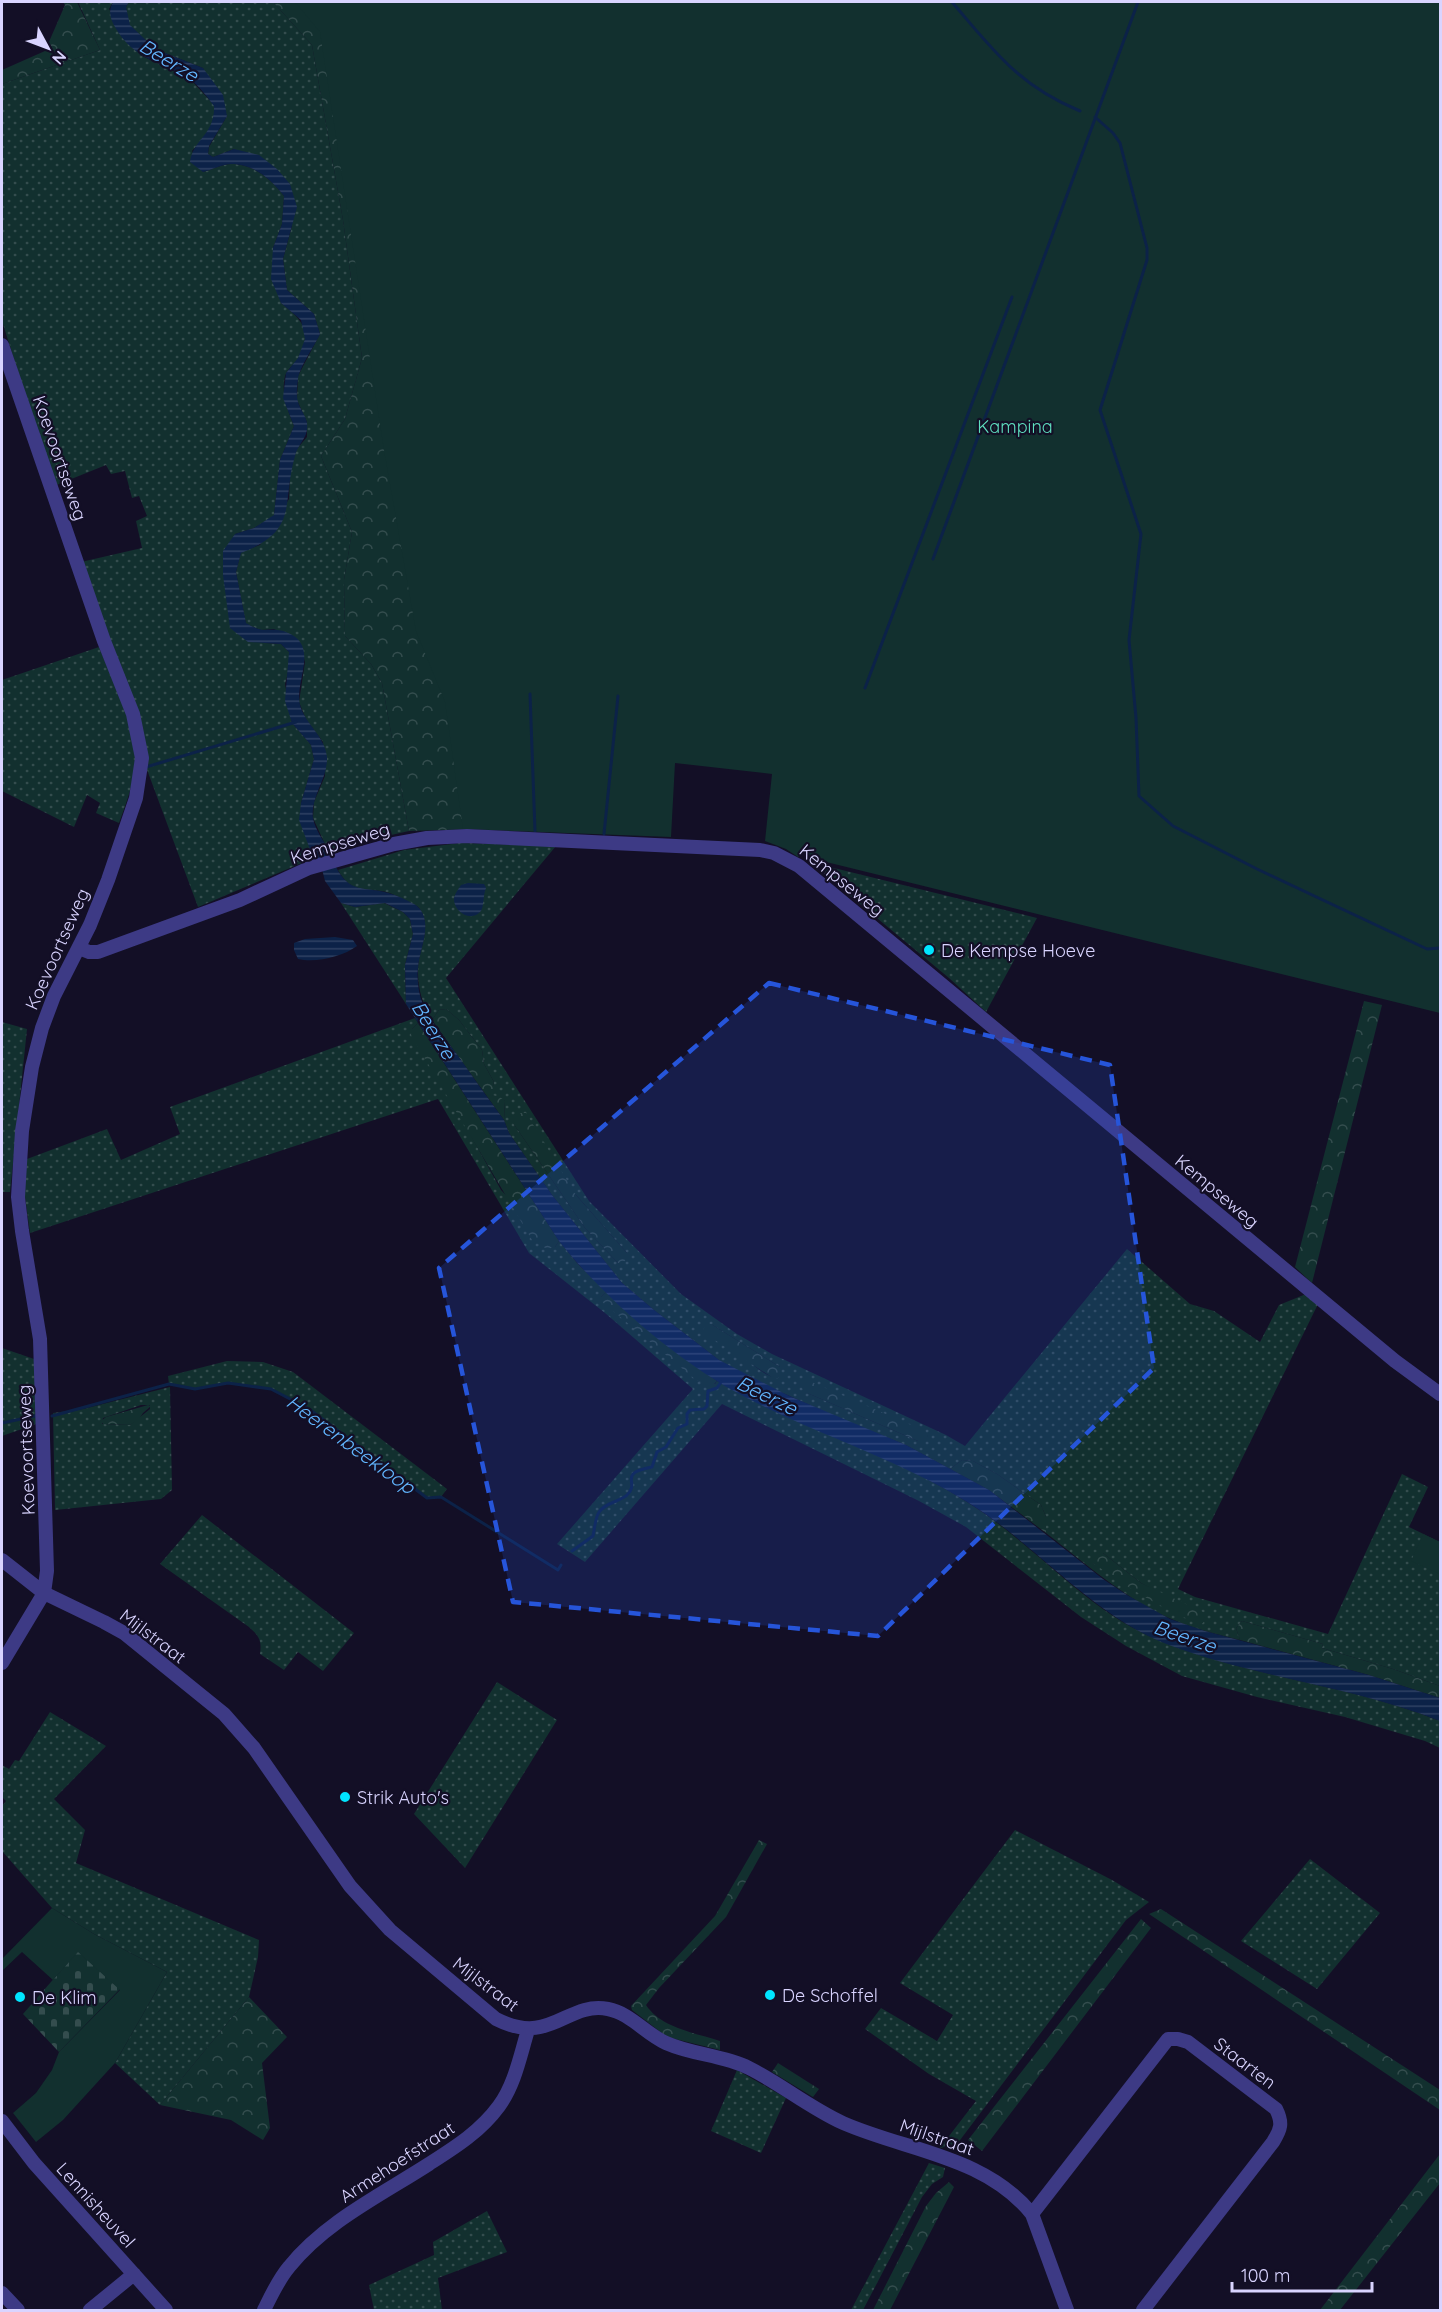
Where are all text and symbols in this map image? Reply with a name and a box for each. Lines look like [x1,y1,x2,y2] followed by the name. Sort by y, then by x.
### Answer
[18,18,78,78] north arrow
[135,33,203,88] water label: Beerze
[48,47,71,69] text: N
[28,392,92,524] street label: Koevoortseweg
[977,415,1053,438] park label: Kampina
[288,817,392,869] street label: Kempseweg
[795,839,889,921] street label: Kempseweg
[20,885,94,1013] street label: Koevoortseweg
[941,939,1095,962] place label: De Kempse Hoeve
[922,943,936,957] marker: De Kempse Hoeve
[406,996,462,1064] water label: Beerze
[1170,1149,1264,1233] street label: Kempseweg
[733,1370,802,1421] water label: Beerze
[12,1384,40,1516] street label: Koevoortseweg
[282,1389,421,1500] water label: Heerenbeekloop
[115,1604,191,1668] street label: Mijlstraat
[1151,1614,1220,1658] water label: Beerze
[357,1786,449,1809] place label: Strik Auto's
[338,1790,352,1804] marker: Strik Auto's
[448,1952,524,2016] street label: Mijlstraat
[782,1984,878,2007] place label: De Schoffel
[32,1986,97,2009] place label: De Klim
[763,1988,777,2002] marker: De Schoffel
[13,1990,27,2004] marker: De Klim
[1209,2032,1281,2094] street label: Staarten
[897,2114,977,2160] street label: Mijlstraat
[335,2116,459,2208] street label: Armehoefstraat
[52,2157,140,2253] street label: Lennisheuvel
[1232,2255,1372,2293] scale bar
[1241,2264,1290,2287] text: 100 m

